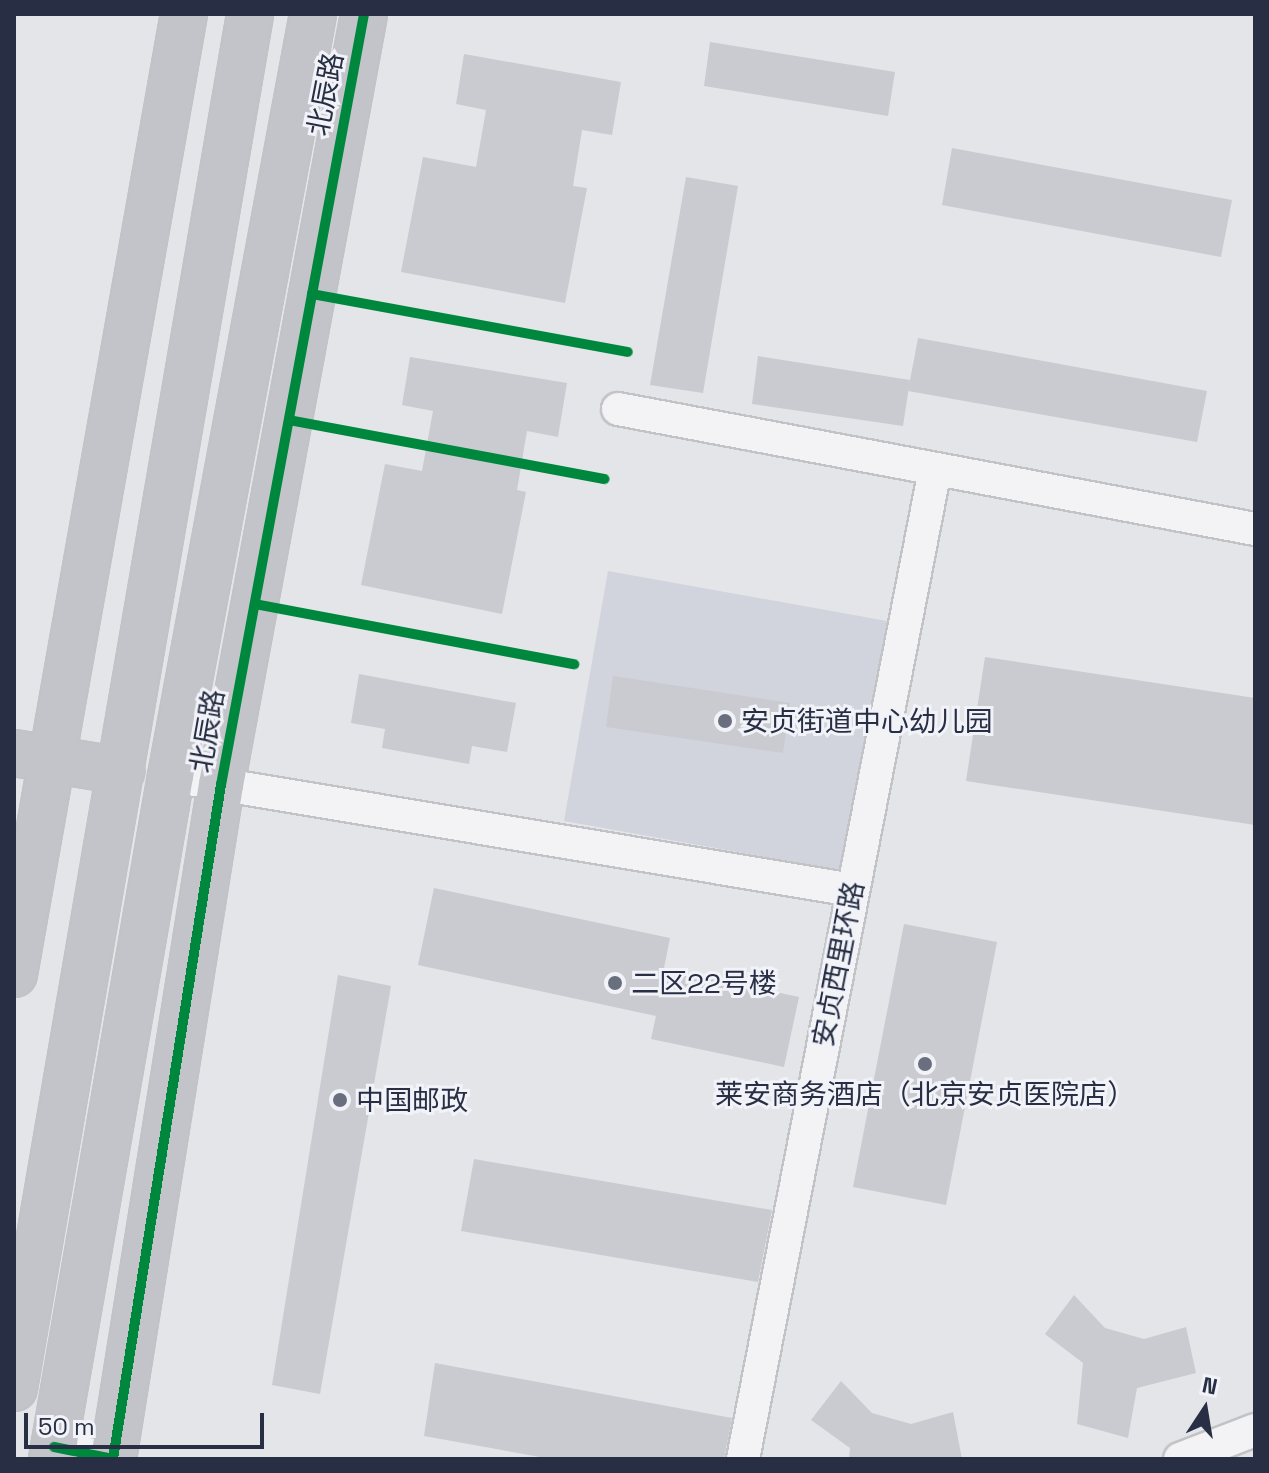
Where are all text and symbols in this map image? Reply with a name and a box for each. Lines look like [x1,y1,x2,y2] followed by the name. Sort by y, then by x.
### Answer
[300,50,350,138] street label: 北辰路
[183,687,231,775] street label: 北辰路
[741,704,993,738] place label: 安贞街道中心幼儿园
[716,712,734,730] marker: 安贞街道中心幼儿园
[805,878,871,1050] street label: 安贞西里环路
[631,966,777,1000] place label: 二区22号楼
[606,974,624,992] marker: 二区22号楼
[916,1055,934,1073] marker: 莱安商务酒店（北京安贞医院店）
[715,1077,1135,1111] place label: 莱安商务酒店（北京安贞医院店）
[356,1083,468,1117] place label: 中国邮政
[331,1091,349,1109] marker: 中国邮政
[1165,1369,1245,1449] north arrow
[1200,1370,1220,1401] text: N
[28,1397,268,1447] scale bar
[38,1411,95,1442] text: 50 m

